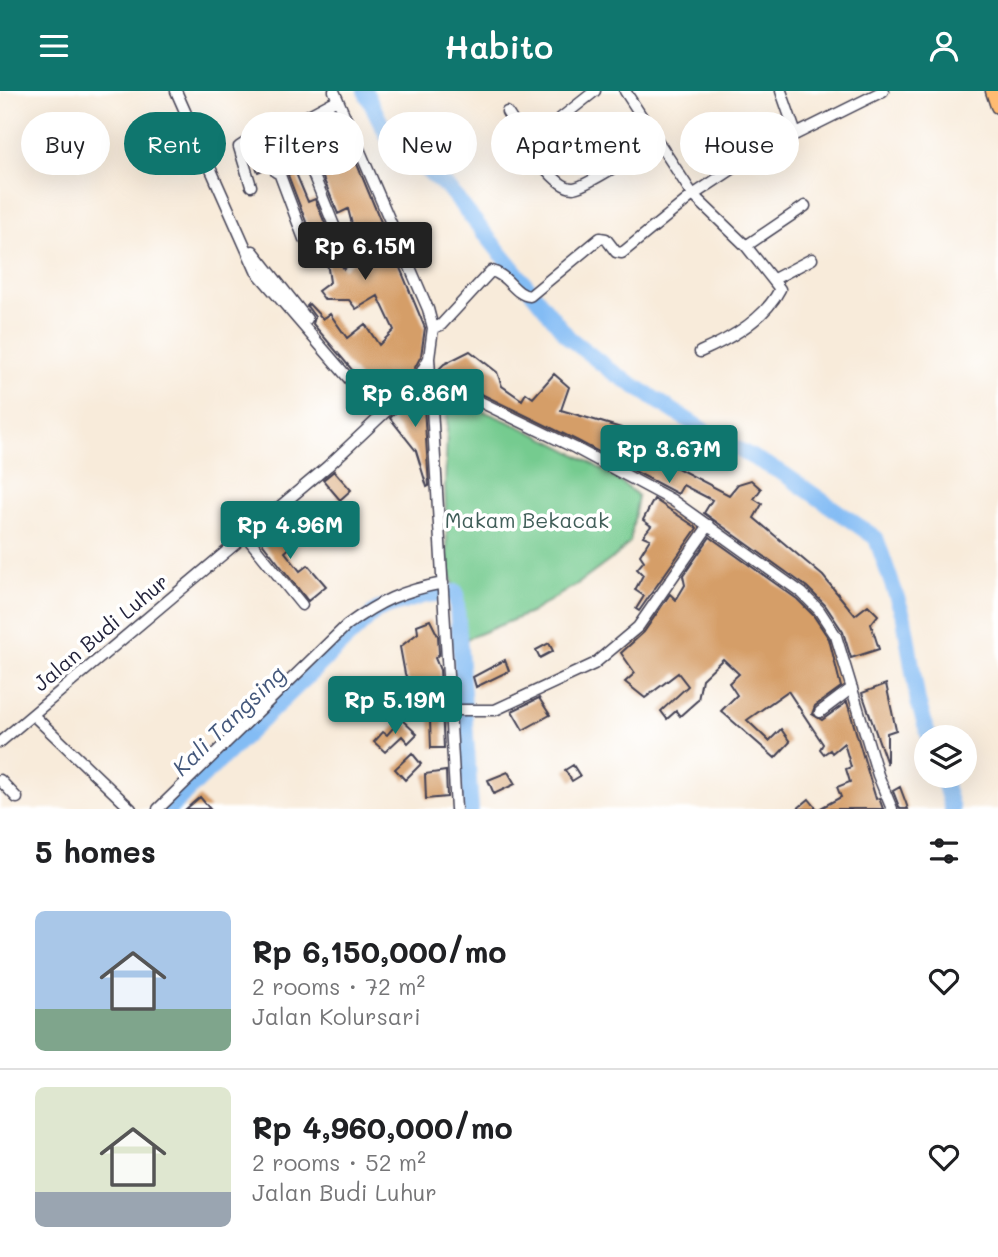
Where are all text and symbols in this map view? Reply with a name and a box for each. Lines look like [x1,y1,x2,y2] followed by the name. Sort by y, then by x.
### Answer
[445,25,553,67] text: Habito
[35,27,73,65] icon: menu
[925,27,963,65] icon: person
[21,112,110,175] chip: Buy
[124,112,226,175] chip: Rent
[240,112,364,175] chip: Filters
[378,112,477,175] chip: New
[491,112,666,175] chip: Apartment
[680,112,799,175] chip: House
[293,223,437,282] pin: Rp 6.15M
[314,230,416,260] text: Rp 6.15M
[343,369,487,429] pin: Rp 6.86M
[362,377,468,407] text: Rp 6.86M
[597,425,741,485] pin: Rp 3.67M
[617,433,721,463] text: Rp 3.67M
[218,501,362,561] pin: Rp 4.96M
[445,506,609,533] park label: Makam Bekacak
[237,509,343,539] text: Rp 4.96M
[27,567,173,696] street label: Jalan Budi Luhur
[165,659,291,782] water label: Kali Tangsing
[323,677,467,736] pin: Rp 5.19M
[344,684,446,714] text: Rp 5.19M
[914,725,977,788] map controls
[914,725,977,788] button: layers
[35,831,156,871] text: 5 homes
[925,832,963,870] icon: filters
[252,931,507,971] text: Rp 6,150,000/mo
[91,939,175,1023] icon: home
[925,962,963,1000] icon: heart
[252,971,425,1001] text: 2 rooms · 72 m²
[252,1001,421,1031] text: Jalan Kolursari
[252,1107,513,1147] text: Rp 4,960,000/mo
[91,1115,175,1199] icon: home
[925,1138,963,1176] icon: heart
[252,1147,426,1177] text: 2 rooms · 52 m²
[252,1177,437,1207] text: Jalan Budi Luhur

